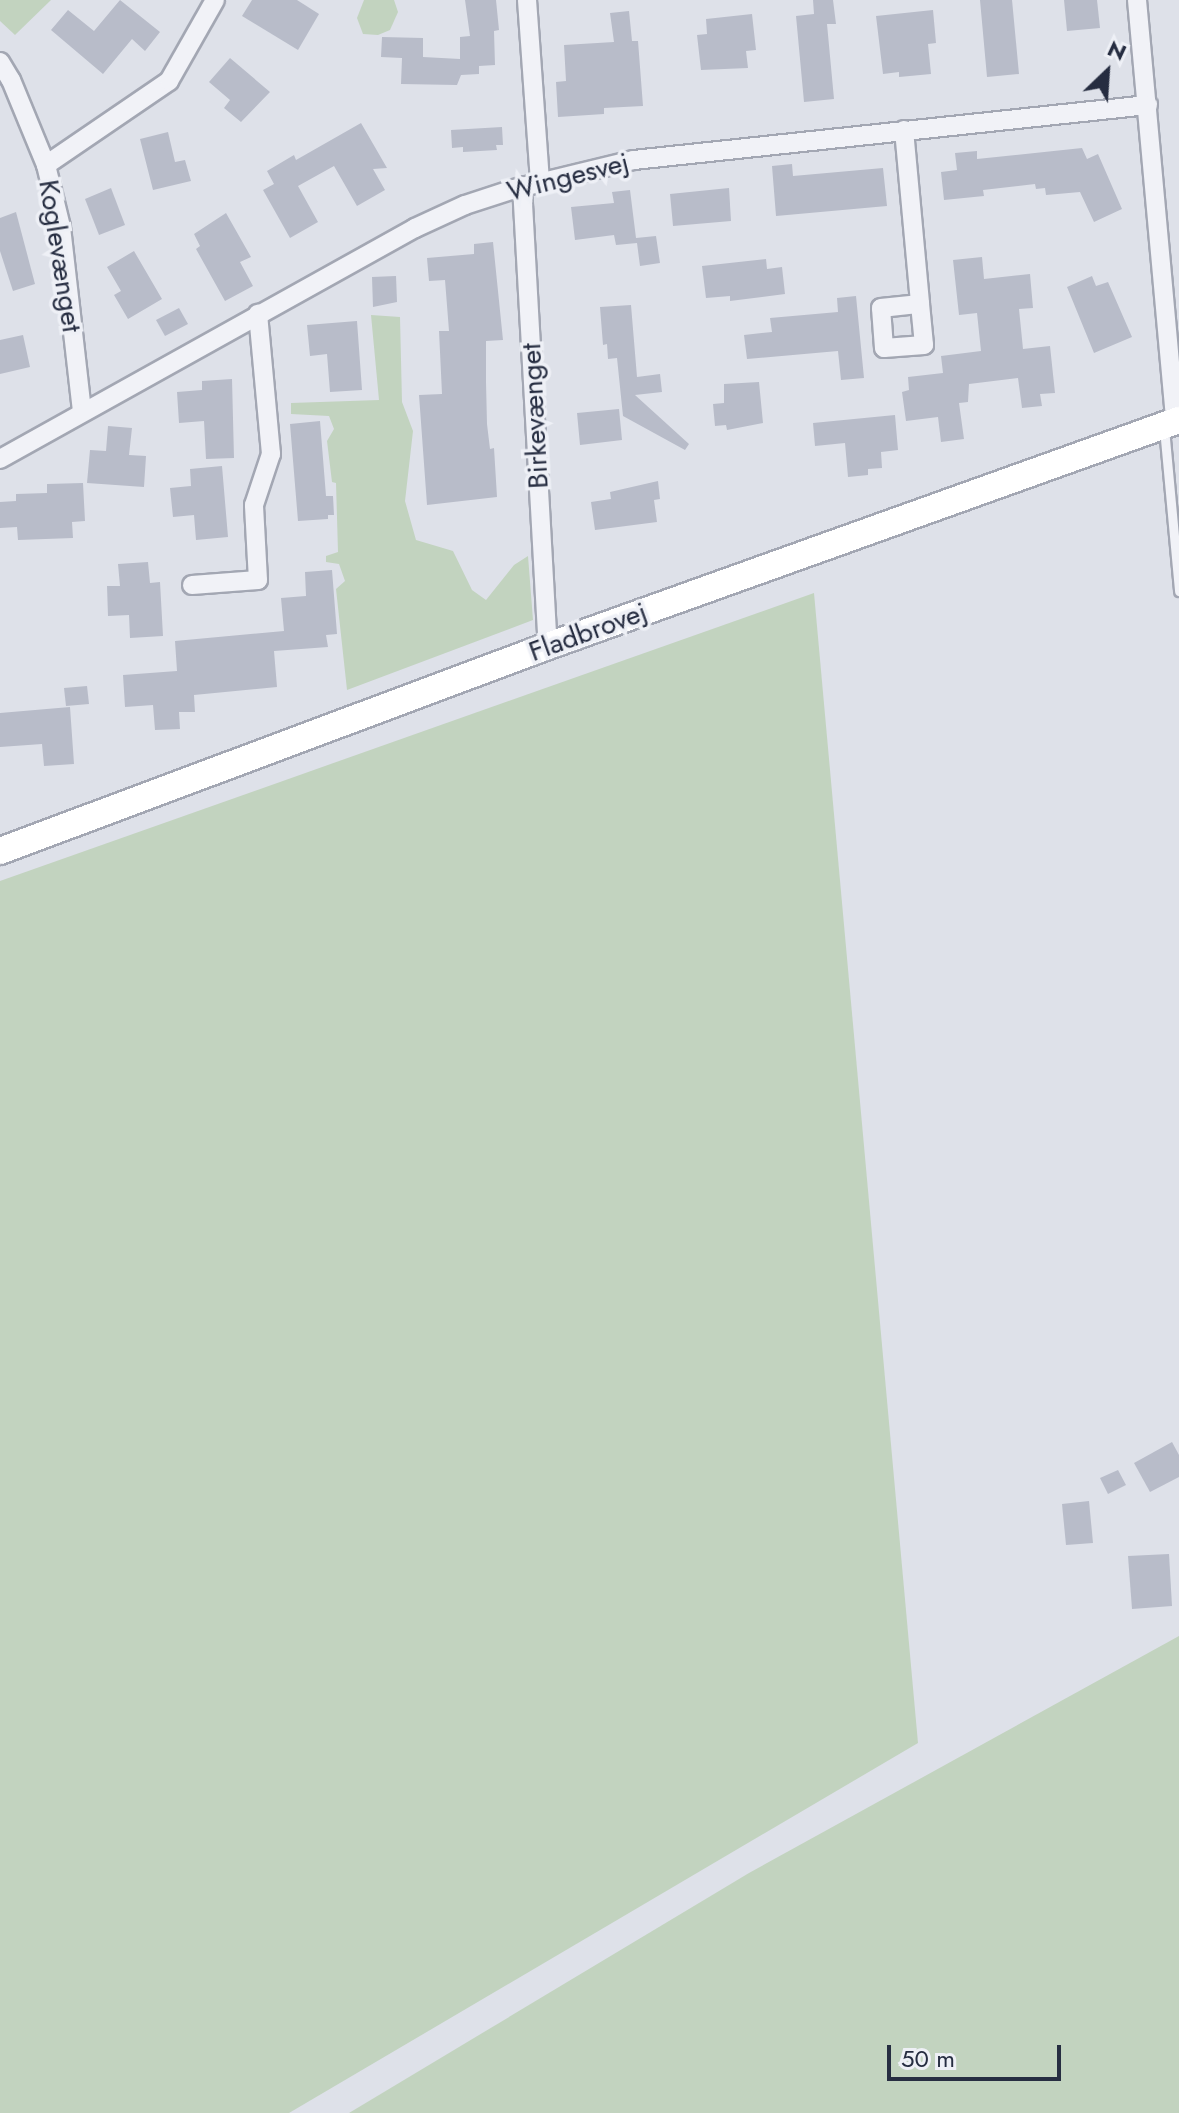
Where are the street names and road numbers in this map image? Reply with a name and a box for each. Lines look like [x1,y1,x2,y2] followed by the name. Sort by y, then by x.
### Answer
[504,146,632,208] street label: Wingesvej
[31,177,89,335] street label: Koglevænget
[514,342,556,490] street label: Birkevænget
[524,595,652,669] street label: Fladbrovej

